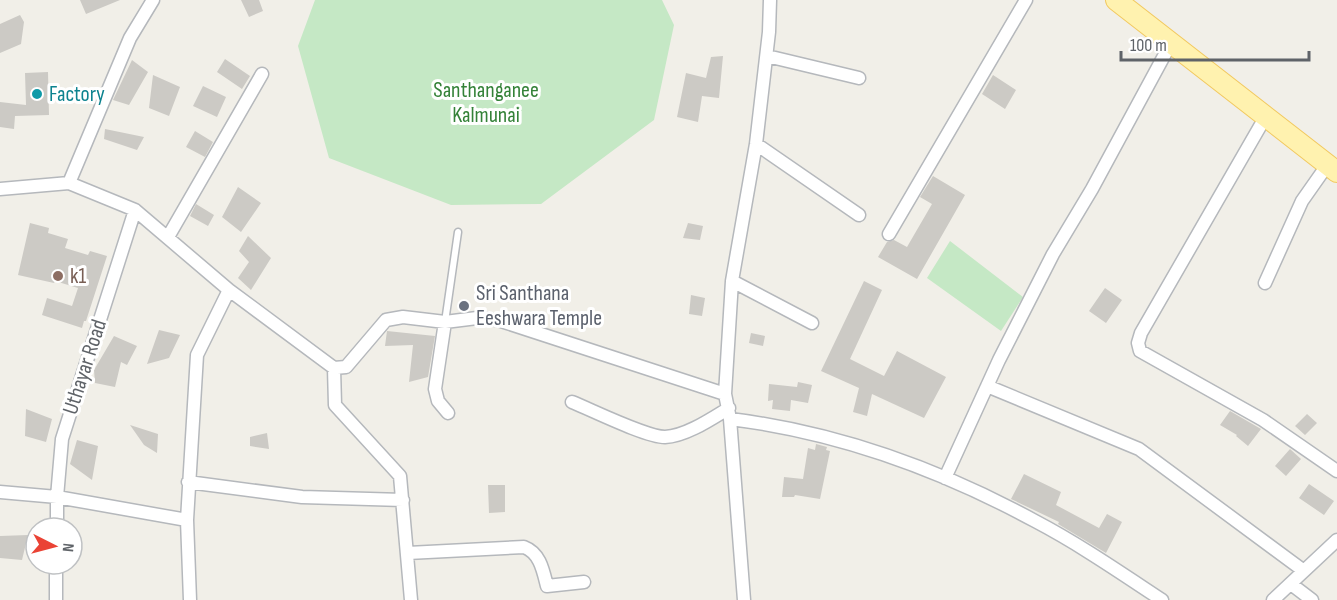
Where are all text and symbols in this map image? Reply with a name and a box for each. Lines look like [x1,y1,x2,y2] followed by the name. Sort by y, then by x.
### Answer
[1121,24,1308,62] scale bar
[1130,35,1167,56] text: 100 m
[433,77,539,129] park label: Santhanganee Kalmunai
[49,81,105,108] place label: Factory
[30,87,44,101] marker: Factory
[70,263,86,290] place label: k1
[51,269,65,283] marker: k1
[476,280,602,332] place label: Sri Santhana Eeshwara Temple
[457,299,471,313] marker: Sri Santhana Eeshwara Temple
[57,316,113,418] street label: Uthayar Road
[24,516,84,576] north arrow
[58,542,77,553] text: N

